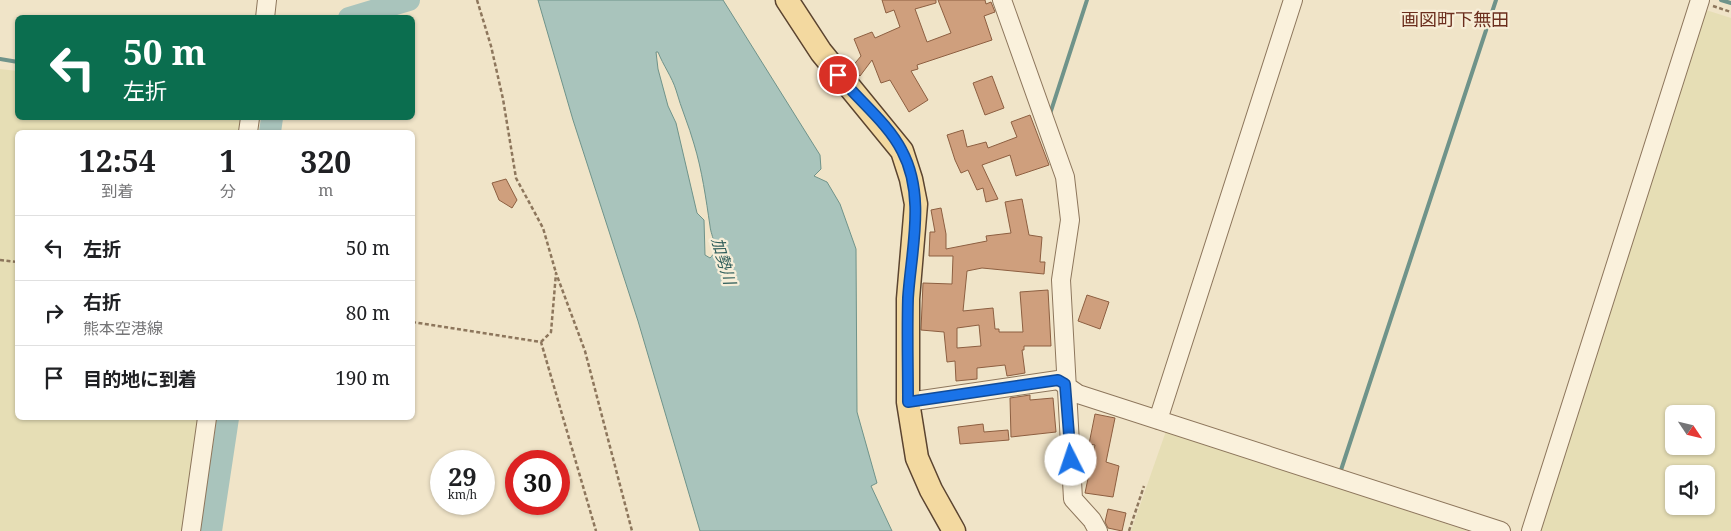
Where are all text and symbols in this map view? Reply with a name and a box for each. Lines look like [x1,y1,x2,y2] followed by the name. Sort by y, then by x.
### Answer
[1401,7,1509,31] district label: 画図町下無田
[123,28,206,75] text: 50 m
[40,35,105,100] icon: left
[817,54,859,96] pin
[824,61,852,89] icon: arrive
[123,75,167,105] text: 左折
[79,140,156,181] text: 12:54
[220,140,237,181] text: 1
[300,141,351,182] text: 320
[318,179,333,201] text: m
[101,180,133,202] text: 到着
[220,180,236,202] text: 分
[40,234,68,262] icon: left
[346,235,390,261] text: 50 m
[707,235,742,289] water label: 加勢川
[83,236,121,262] text: 左折
[83,289,121,315] text: 右折
[40,299,68,327] icon: right
[346,300,390,326] text: 80 m
[83,317,163,339] text: 熊本空港線
[40,364,68,392] icon: arrive
[335,365,390,391] text: 190 m
[83,366,197,392] text: 目的地に到着
[1665,405,1715,455] north arrow
[1665,405,1715,515] map controls
[1044,433,1096,485] position arrow
[505,450,570,515] speed limit sign: 30
[448,459,477,493] text: 29
[1665,465,1715,515] button: sound
[448,486,477,503] text: km/h

